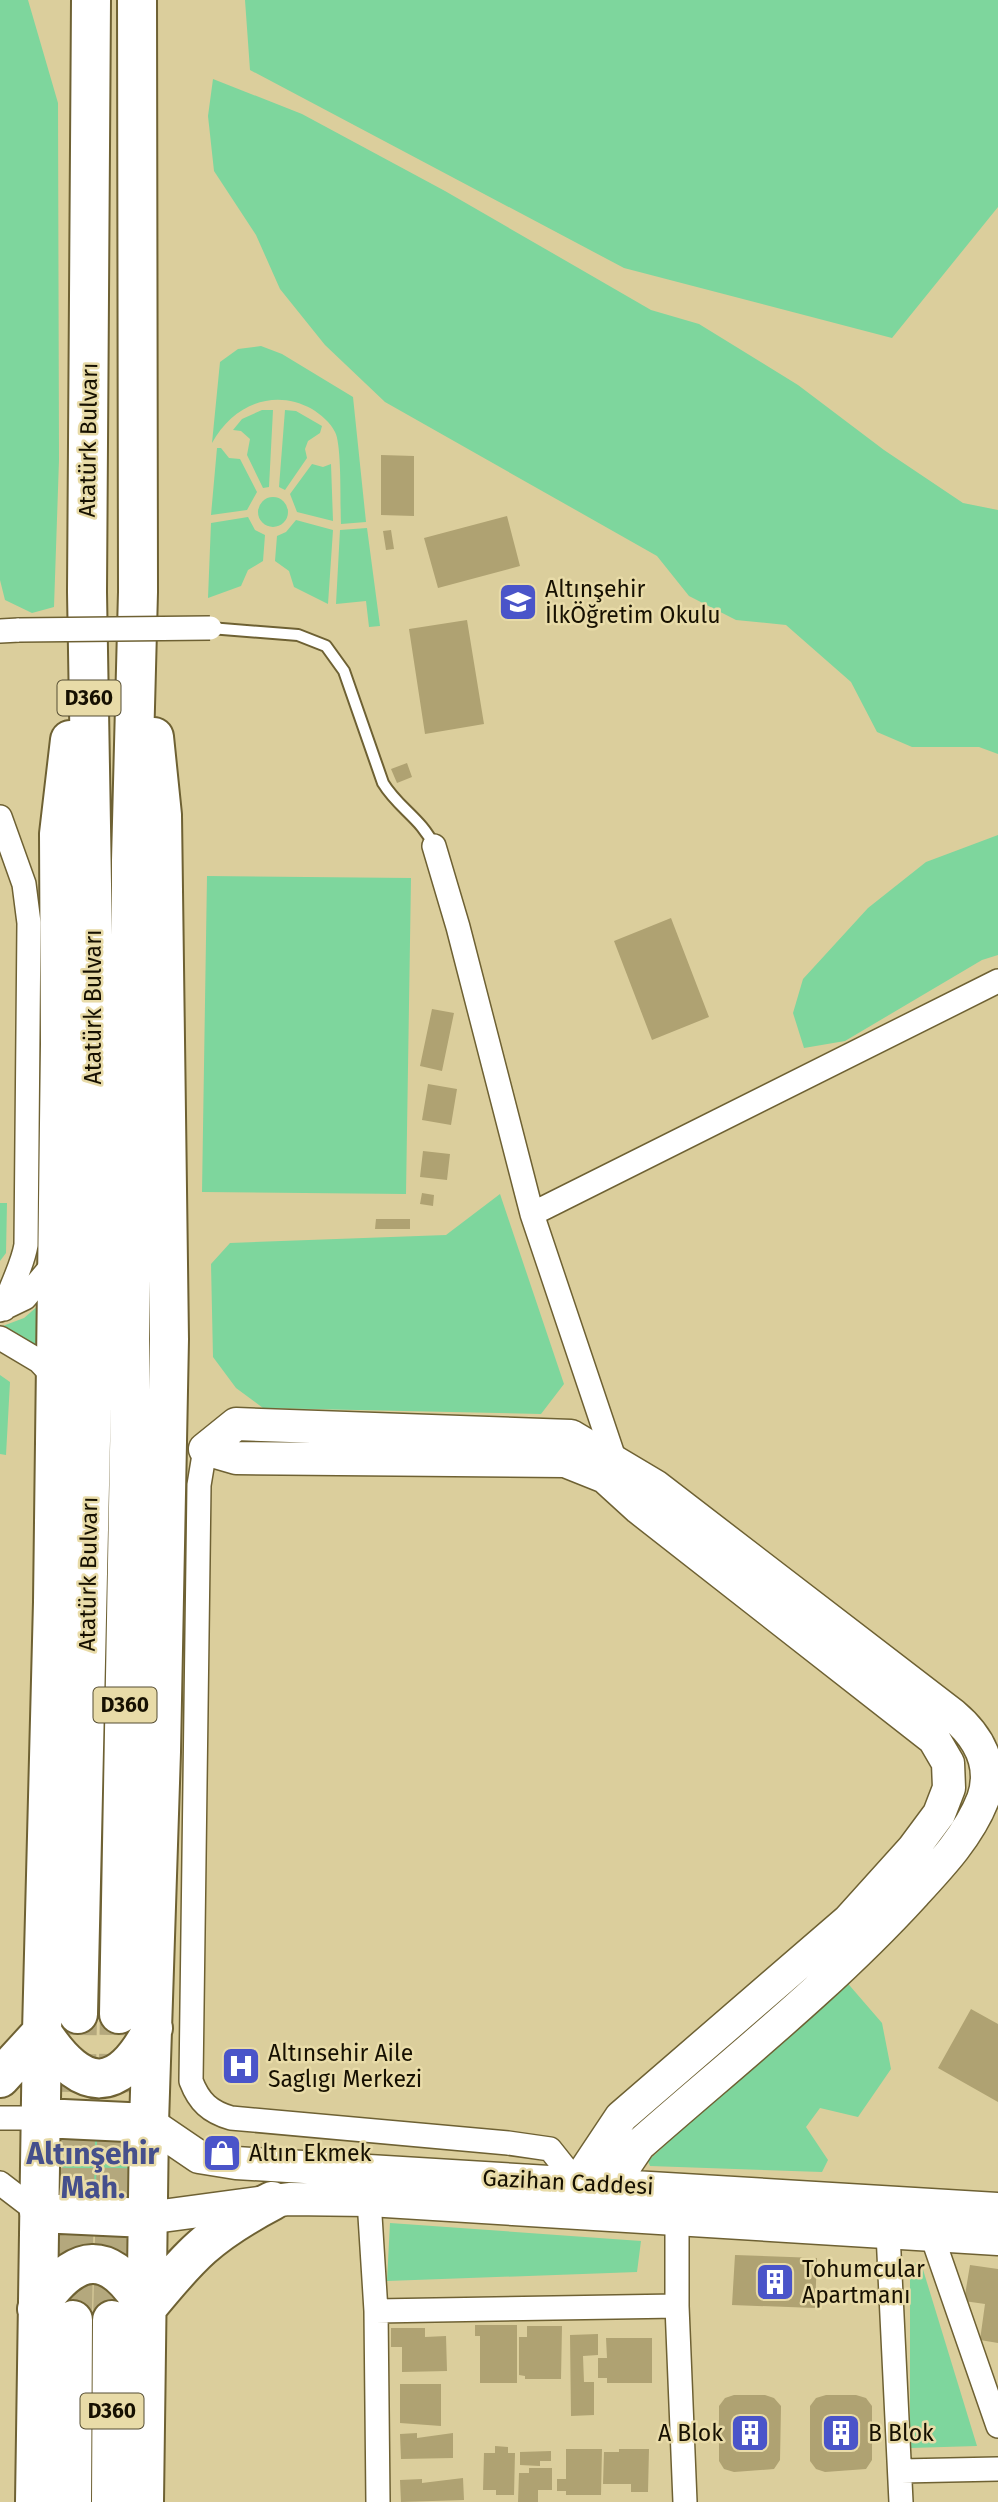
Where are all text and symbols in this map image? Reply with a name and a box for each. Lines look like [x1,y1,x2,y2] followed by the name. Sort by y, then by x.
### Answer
[73,362,103,518] street label: Atatürk Bulvarı
[545,575,721,629] place label: Altınşehir İlkÖğretim Okulu
[497,581,539,623] school or university icon: Altınşehir İlkÖğretim Okulu
[57,680,120,716] road number: D360
[79,930,107,1084] street label: Atatürk Bulvarı
[73,1496,103,1652] street label: Atatürk Bulvarı
[94,1688,156,1722] road number: D360
[268,2039,422,2093] place label: Altınsehir Aile Saglıgı Merkezi
[220,2045,262,2087] hospital icon: Altınsehir Aile Saglıgı Merkezi
[201,2132,243,2174] shop icon: Altın Ekmek
[26,2136,160,2206] district label: Altınşehir Mah.
[249,2139,372,2167] place label: Altın Ekmek
[482,2164,654,2200] street label: Gazihan Caddesi
[802,2255,925,2309] place label: Tohumcular Apartmanı
[754,2261,796,2303] building icon: Tohumcular Apartmanı
[80,2394,144,2428] road number: D360
[729,2412,771,2454] building icon: A Blok
[820,2412,862,2454] building icon: B Blok
[658,2419,723,2447] place label: A Blok
[868,2419,934,2447] place label: B Blok

